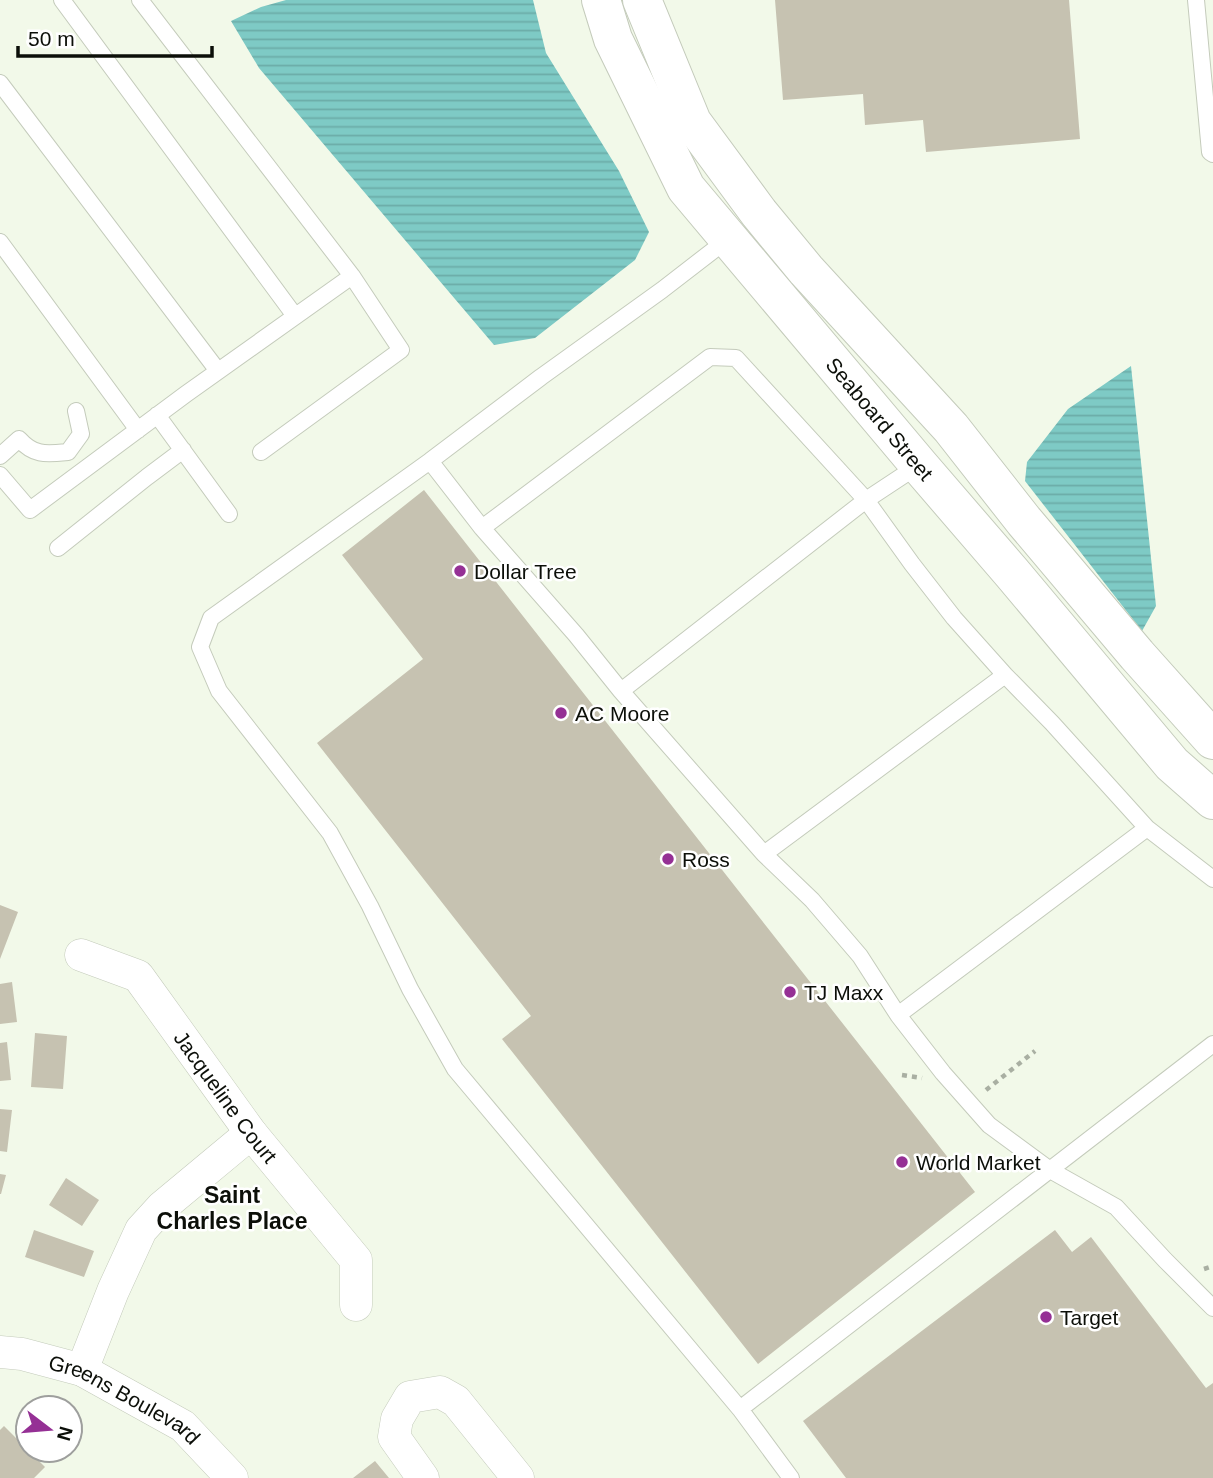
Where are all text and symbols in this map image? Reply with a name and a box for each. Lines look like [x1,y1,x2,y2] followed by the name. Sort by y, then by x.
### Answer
[18,14,212,58] scale bar
[28,27,75,50] text: 50 m
[822,353,938,485] street label: Seaboard Street
[474,560,577,583] place label: Dollar Tree
[452,563,468,579] marker: Dollar Tree
[575,702,670,725] place label: AC Moore
[553,705,569,721] marker: AC Moore
[682,848,730,871] place label: Ross
[660,851,676,867] marker: Ross
[804,981,884,1004] place label: TJ Maxx
[782,984,798,1000] marker: TJ Maxx
[170,1026,282,1167] street label: Jacqueline Court
[916,1151,1041,1174] place label: World Market
[894,1154,910,1170] marker: World Market
[157,1182,307,1234] district label: Saint Charles Place
[1060,1306,1119,1329] place label: Target
[1038,1309,1054,1325] marker: Target
[46,1350,205,1448] street label: Greens Boulevard
[14,1394,84,1464] north arrow
[53,1424,77,1443] text: N

